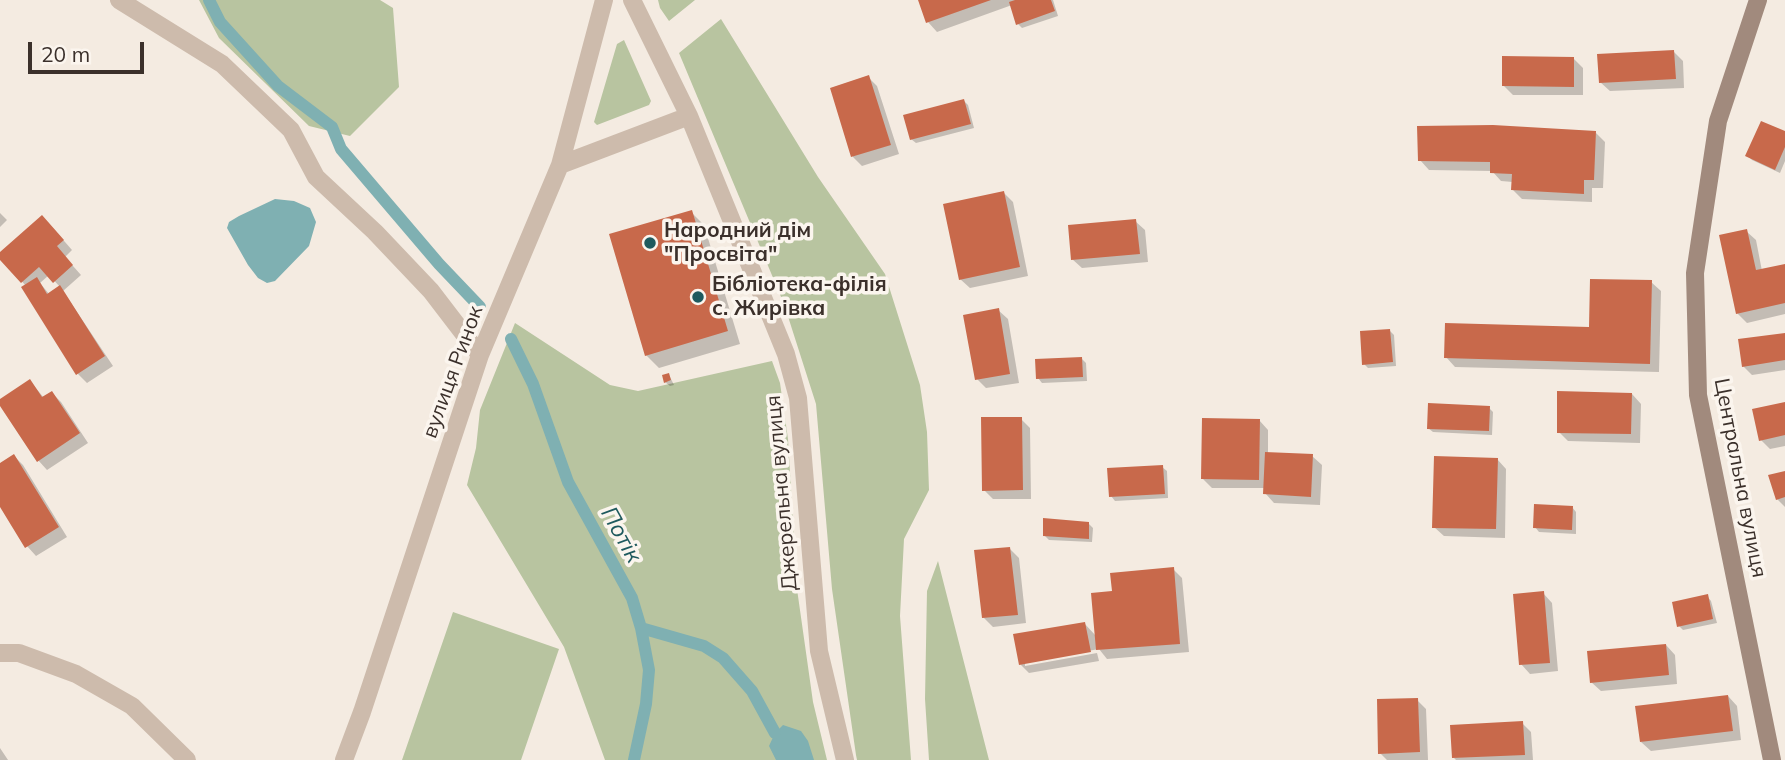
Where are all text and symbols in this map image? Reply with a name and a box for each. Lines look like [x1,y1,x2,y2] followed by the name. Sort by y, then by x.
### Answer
[32,28,147,72] scale bar
[41,41,90,67] text: 20 m
[664,218,811,268] place label: Народний дім "Просвіта"
[642,235,658,251] marker: Народний дім "Просвіта"
[712,272,887,322] place label: Бібліотека-філія с. Жирівка
[690,289,706,305] marker: Бібліотека-філія с. Жирівка
[417,302,489,442] street label: вулиця Ринок
[1708,376,1772,580] street label: Центральна вулиця
[761,394,803,592] street label: Джерельна вулиця
[595,502,647,568] water label: Потік

